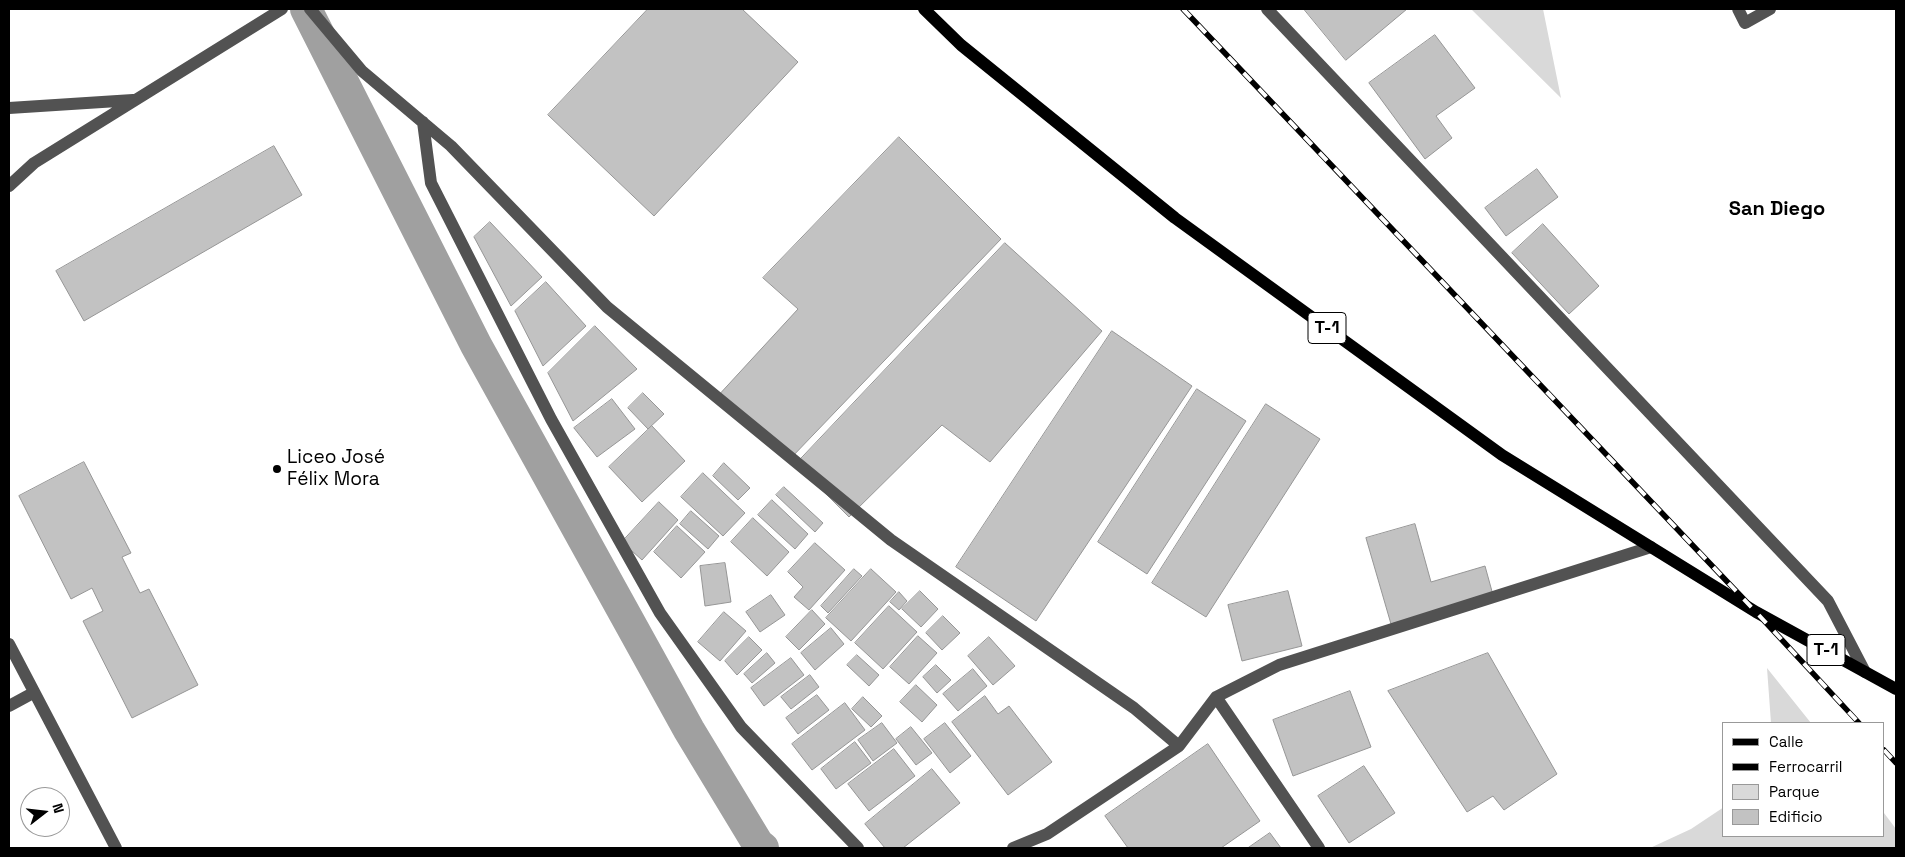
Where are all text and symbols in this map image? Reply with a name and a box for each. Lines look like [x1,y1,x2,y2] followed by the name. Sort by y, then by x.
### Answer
[1729,198,1825,222] district label: San Diego
[1308,312,1346,343] road number: T-1
[287,447,385,491] place label: Liceo José Félix Mora
[271,463,283,475] marker: Liceo José Félix Mora
[1807,634,1845,666] road number: T-1
[1722,722,1885,837] legend
[1769,732,1804,751] text: Calle
[1769,757,1842,776] text: Ferrocarril
[1769,782,1820,801] text: Parque
[20,787,70,837] north arrow
[49,801,68,815] text: N
[1769,807,1823,826] text: Edificio

